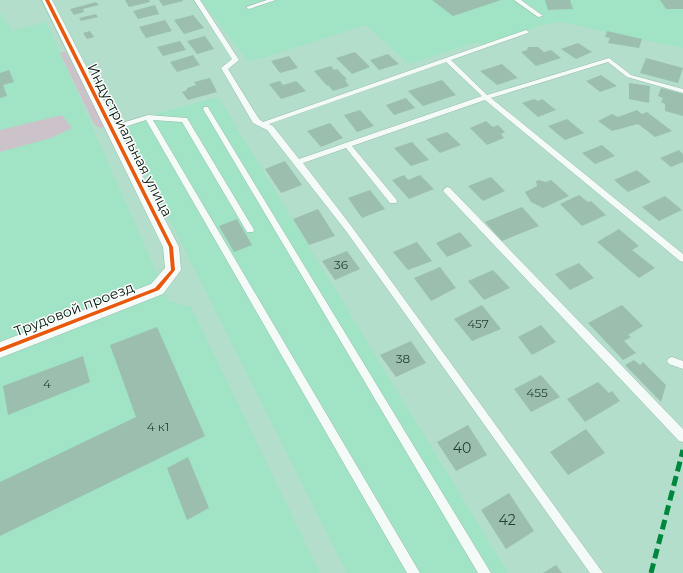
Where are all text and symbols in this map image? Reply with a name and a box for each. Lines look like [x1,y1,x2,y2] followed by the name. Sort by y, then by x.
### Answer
[83,60,177,220] street label: Индустриальная улица
[334,257,348,272] house number: 36
[12,278,136,340] street label: Трудовой проезд
[467,316,489,331] house number: 457
[396,351,411,366] house number: 38
[43,376,51,391] house number: 4
[526,385,548,400] house number: 455
[147,419,169,434] house number: 4 к1
[453,439,471,457] house number: 40
[498,511,516,529] house number: 42

